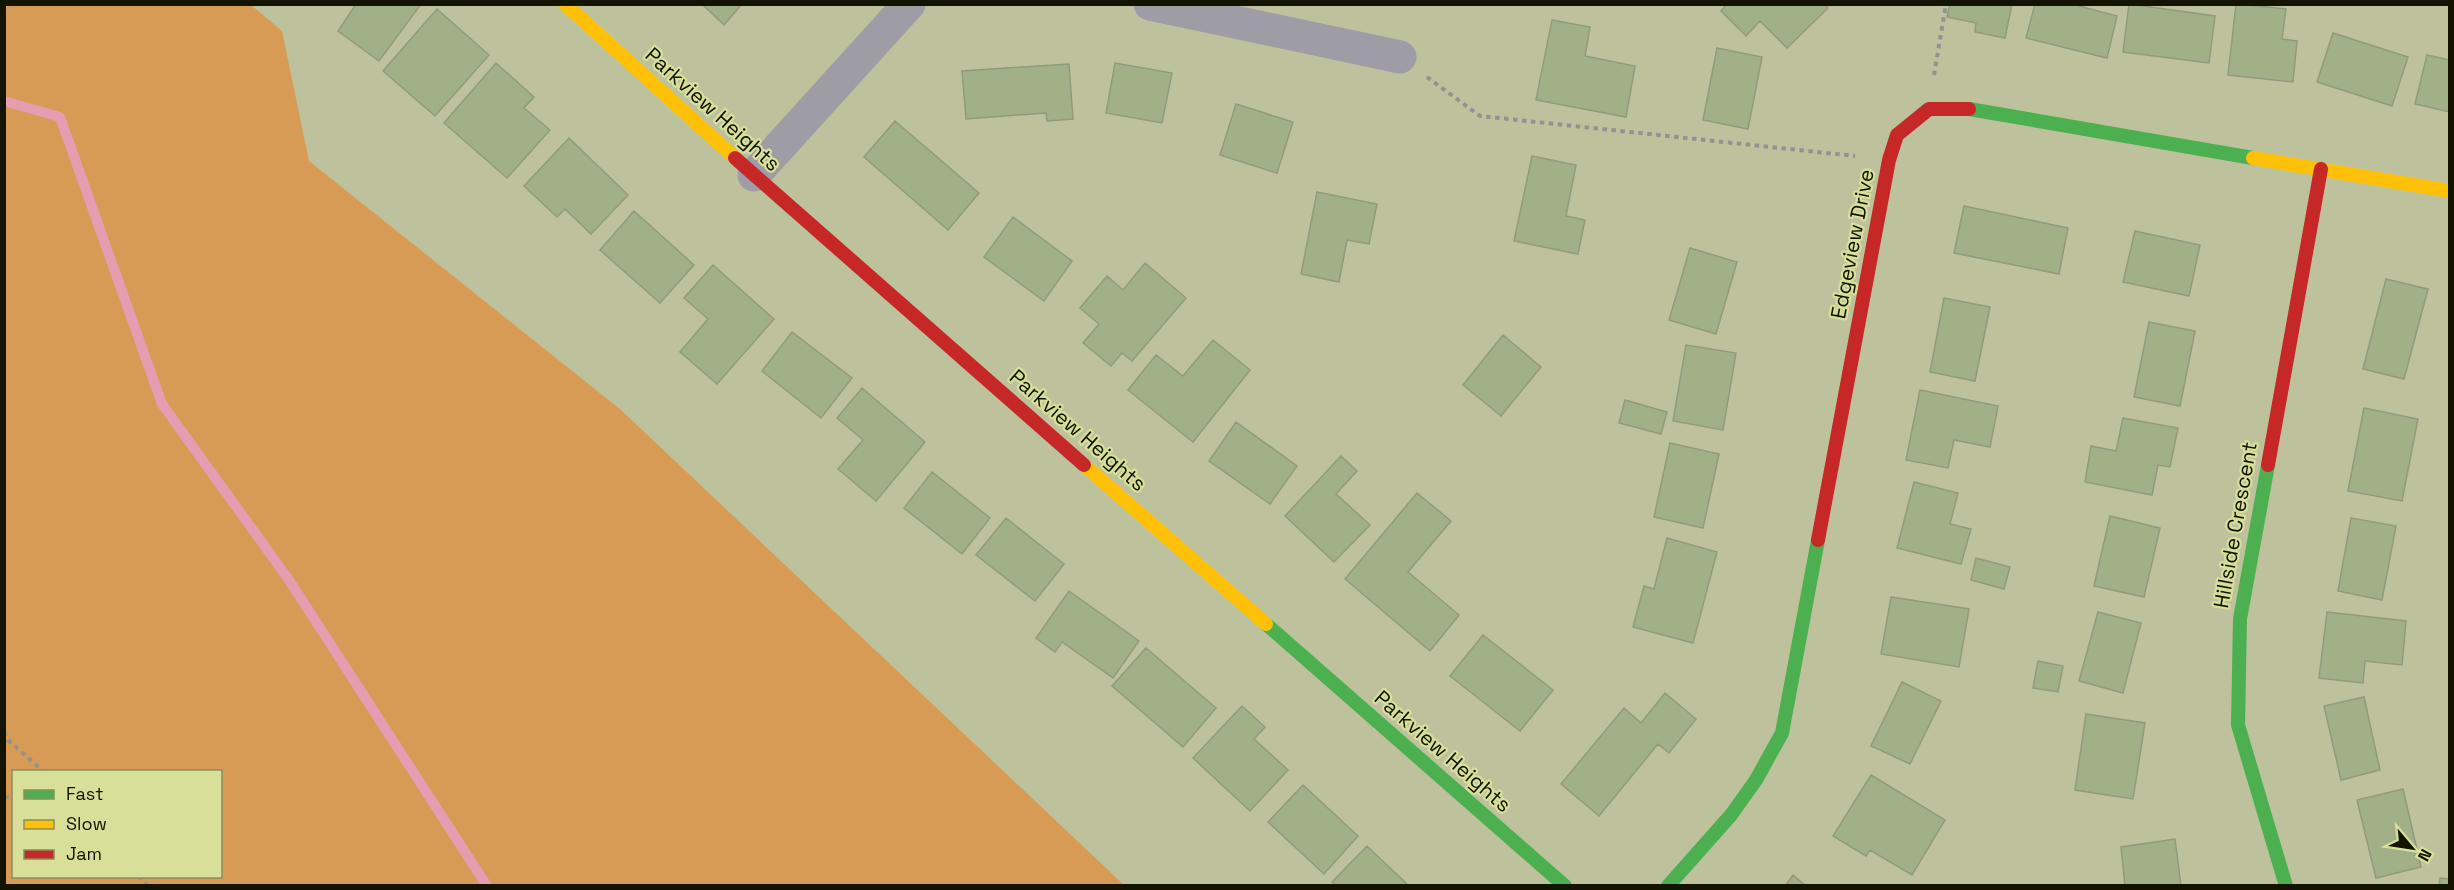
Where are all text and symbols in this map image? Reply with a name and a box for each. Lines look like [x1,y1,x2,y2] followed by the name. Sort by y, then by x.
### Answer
[640,41,786,177] street label: Parkview Heights
[1824,167,1880,321] street label: Edgeview Drive
[1004,363,1152,497] street label: Parkview Heights
[2207,440,2263,610] street label: Hillside Crescent
[1369,684,1517,818] street label: Parkview Heights
[12,770,222,878] legend
[66,782,103,805] text: Fast
[66,812,107,835] text: Slow
[2382,818,2442,878] north arrow
[66,842,102,865] text: Jam
[2413,845,2436,865] text: N

